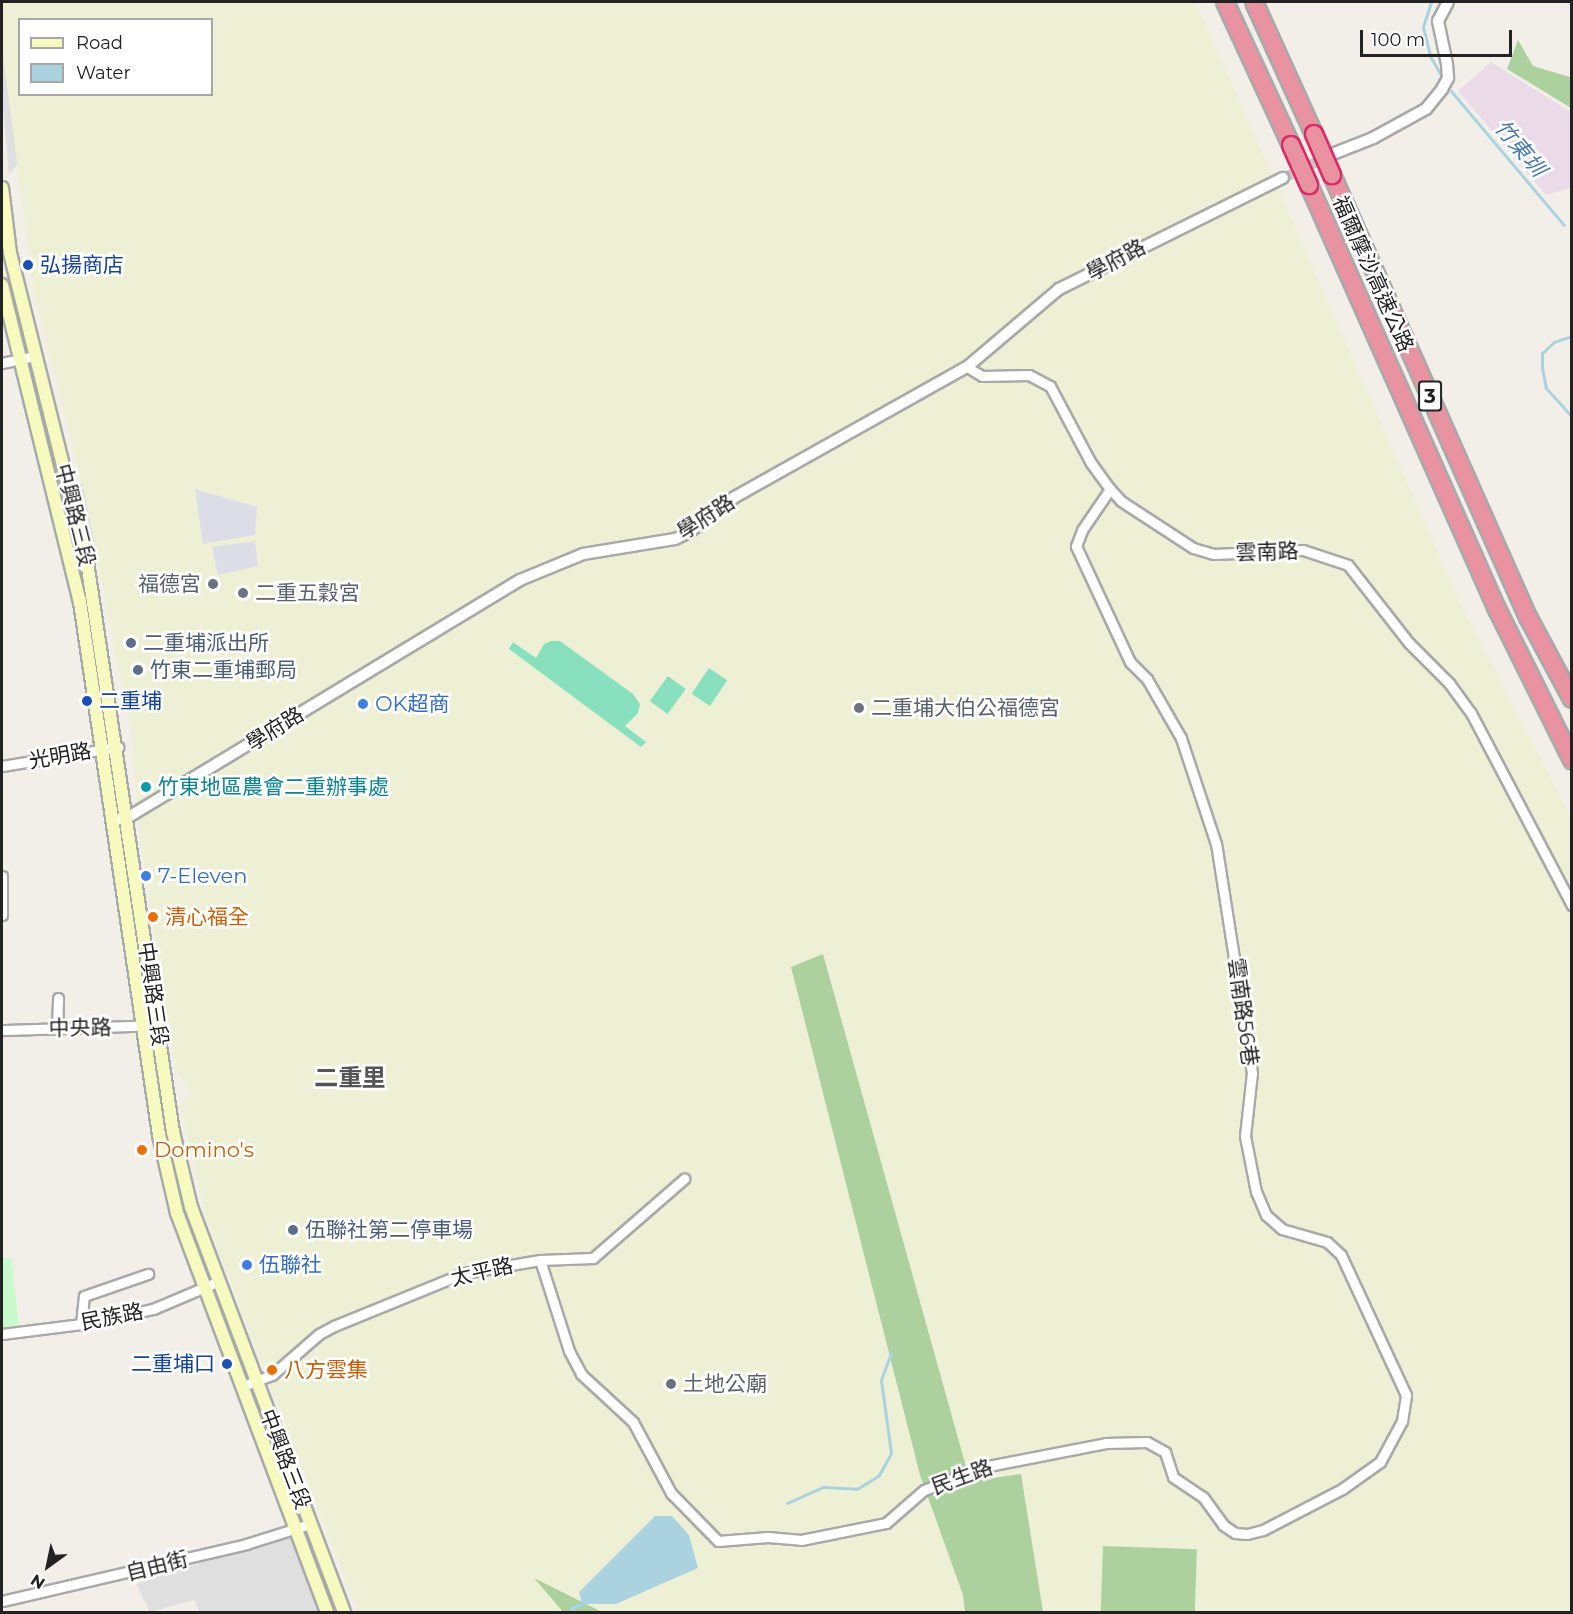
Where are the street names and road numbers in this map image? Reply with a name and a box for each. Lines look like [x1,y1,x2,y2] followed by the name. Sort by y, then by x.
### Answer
[1327,192,1419,356] street label: 福爾摩沙高速公路
[1082,234,1150,286] street label: 學府路
[1418,379,1442,413] road number: 3
[50,461,100,569] street label: 中興路三段
[673,489,739,545] street label: 學府路
[1235,538,1299,566] street label: 雲南路
[242,702,308,756] street label: 學府路
[27,738,93,774] street label: 光明路
[133,940,173,1048] street label: 中興路三段
[1223,956,1263,1068] street label: 雲南路56巷
[48,1015,112,1041] street label: 中央路
[448,1253,516,1291] street label: 太平路
[79,1299,145,1335] street label: 民族路
[254,1405,316,1513] street label: 中興路三段
[928,1454,996,1500] street label: 民生路
[123,1546,191,1586] street label: 自由街

